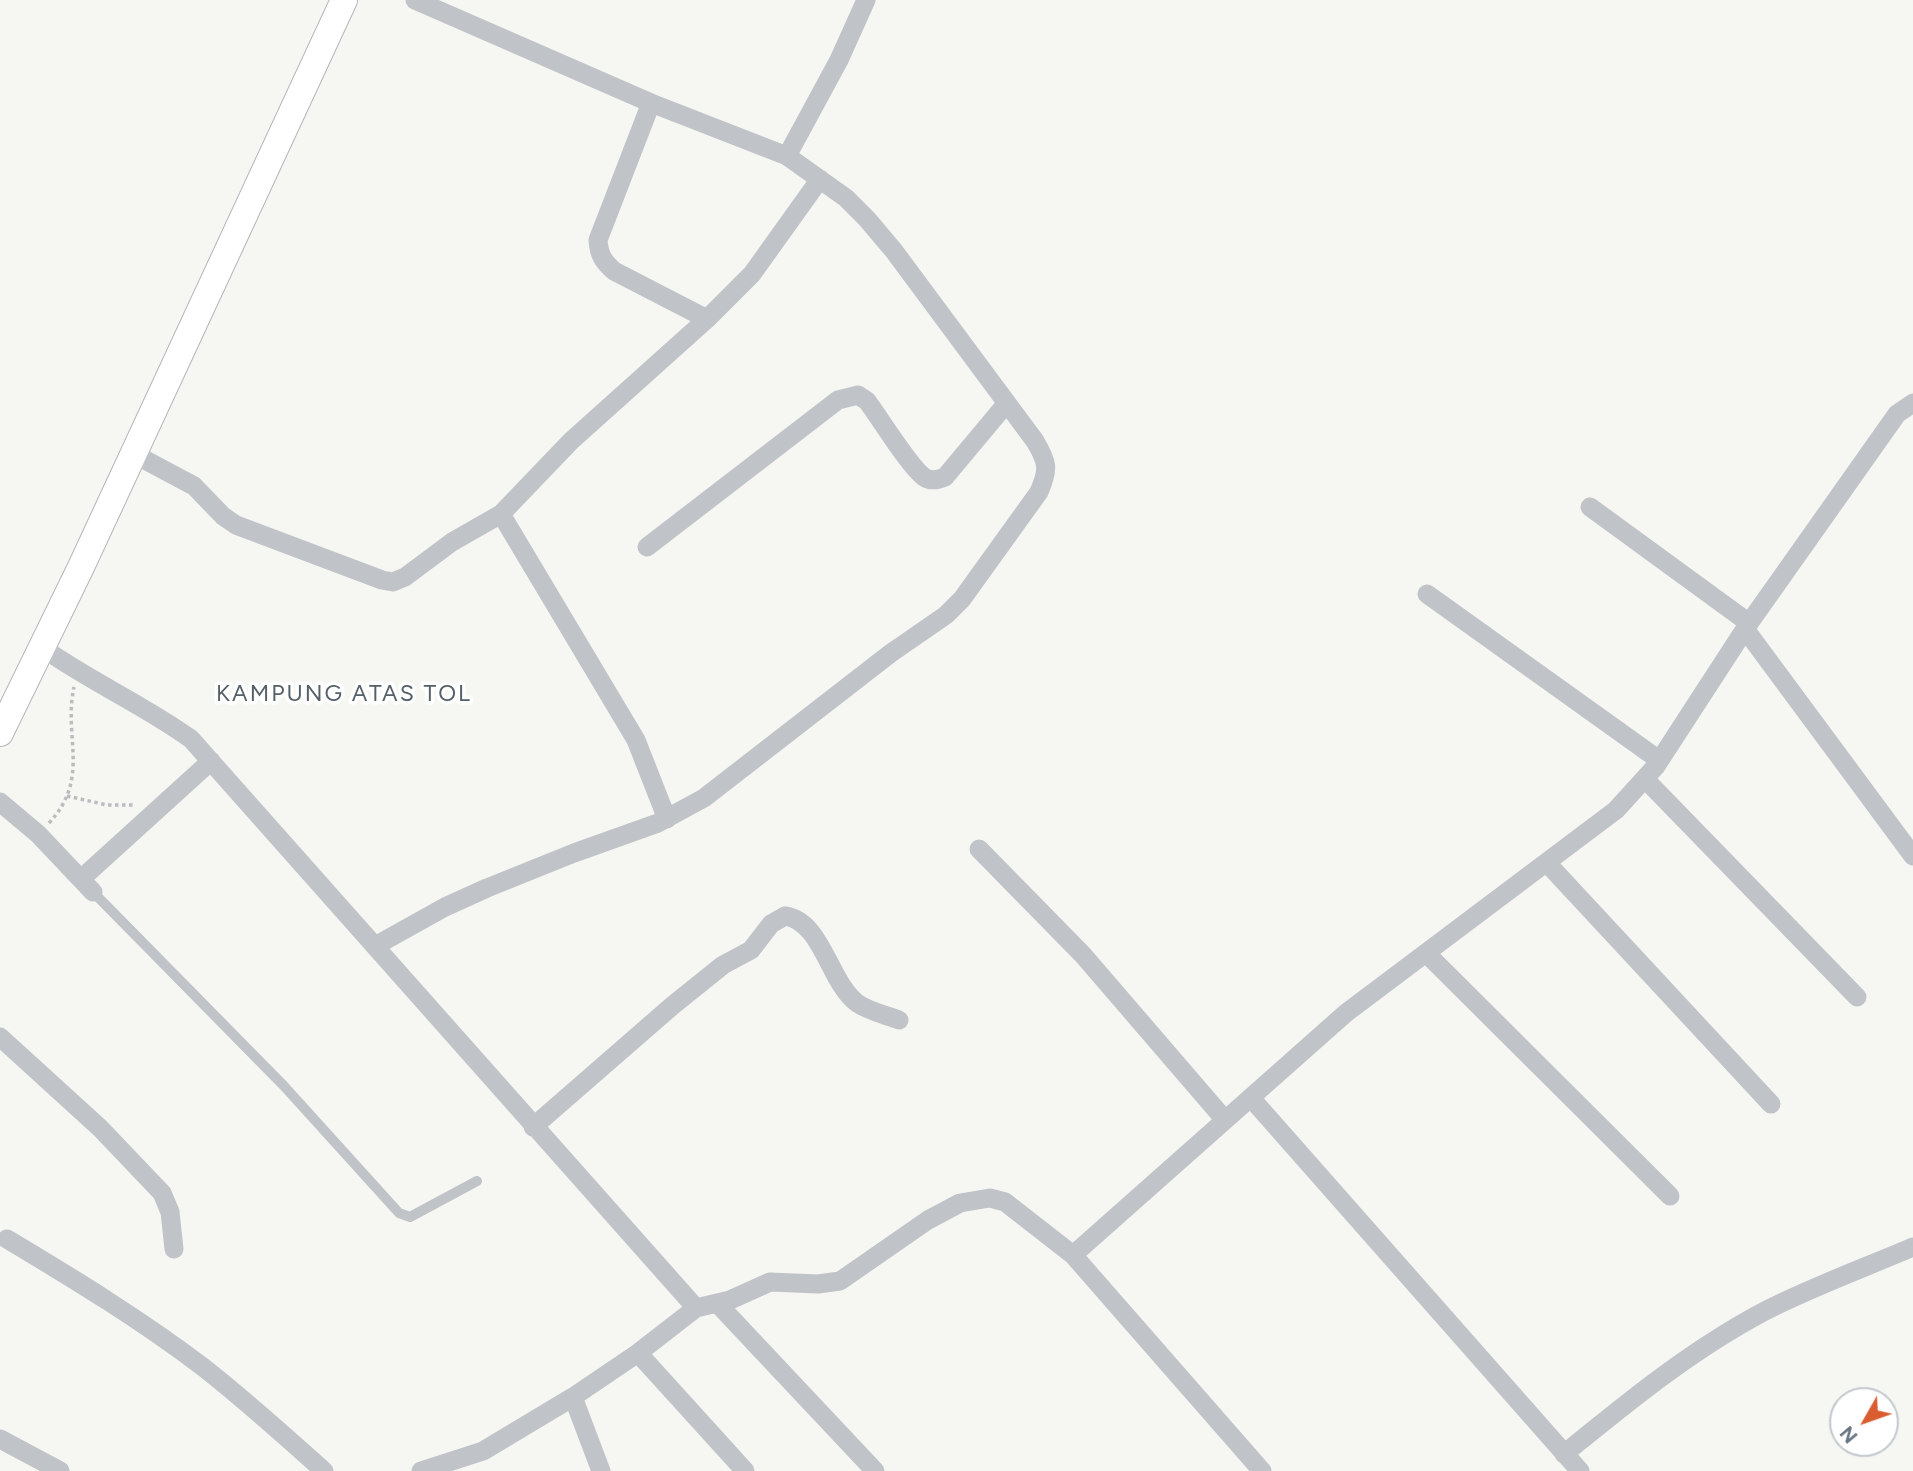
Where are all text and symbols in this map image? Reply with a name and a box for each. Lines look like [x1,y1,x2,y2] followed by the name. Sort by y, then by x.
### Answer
[218,680,470,708] district label: KAMPUNG ATAS TOL
[1829,1387,1899,1457] north arrow
[1836,1422,1863,1448] text: N

